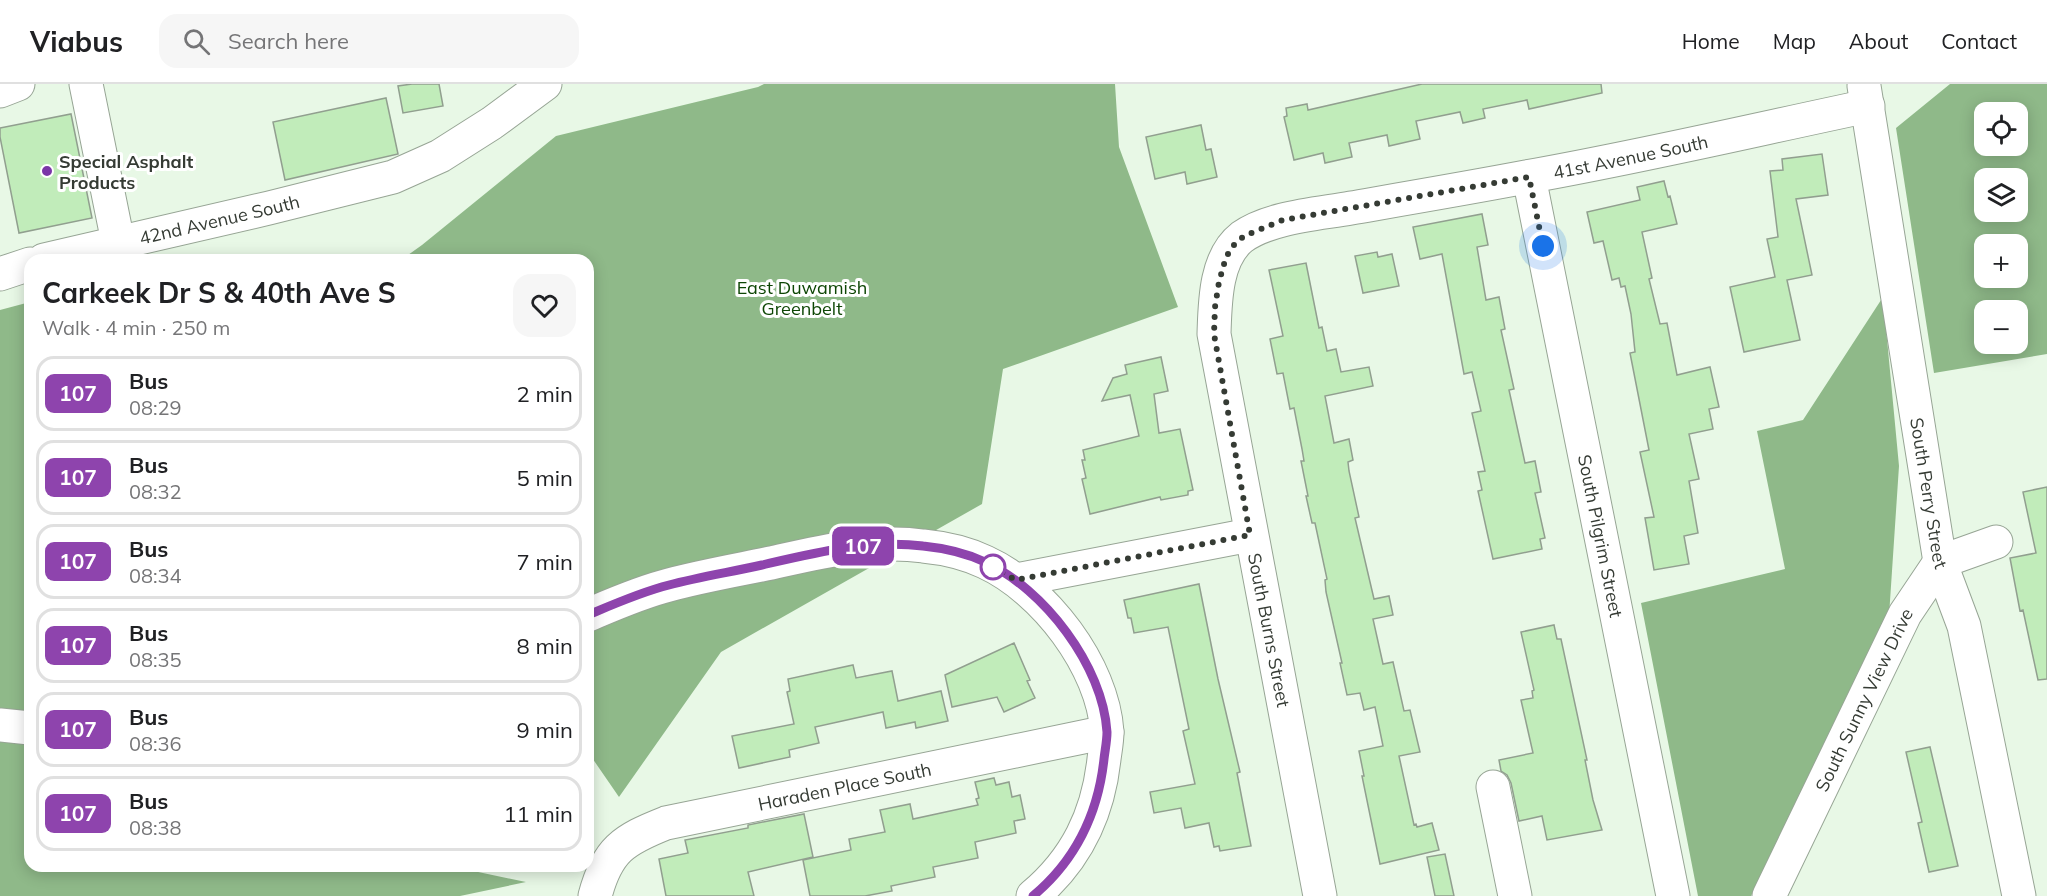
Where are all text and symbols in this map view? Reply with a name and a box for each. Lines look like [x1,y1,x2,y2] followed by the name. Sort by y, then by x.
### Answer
[159,14,579,68] search box
[30,24,123,59] text: Viabus
[180,25,213,58] icon: search
[228,27,349,55] text: Search here
[1682,28,1740,54] text: Home
[1773,28,1816,54] text: Map
[1849,28,1908,54] text: About
[1941,28,2017,54] text: Contact
[1974,102,2028,354] map controls
[1974,102,2028,156] button: locate
[1551,129,1710,183] street label: 41st Avenue South
[59,150,193,194] place label: Special Asphalt Products
[40,164,54,178] marker: Special Asphalt Products
[1974,168,2028,222] button: layers
[137,189,302,249] street label: 42nd Avenue South
[1528,231,1558,261] your location
[1974,234,2028,288] button: +
[513,274,576,337] button: heart
[42,275,396,310] text: Carkeek Dr S & 40th Ave S
[737,276,867,320] park label: East Duwamish Greenbelt
[1974,300,2028,354] button: −
[42,315,230,340] text: Walk · 4 min · 250 m
[129,367,168,395] text: Bus
[59,380,97,406] text: 107
[517,380,573,408] text: 2 min
[129,395,182,420] text: 08:29
[1906,416,1953,572] street label: South Perry Street
[129,451,168,479] text: Bus
[1573,452,1628,619] street label: South Pilgrim Street
[59,464,97,490] text: 107
[517,464,573,492] text: 5 min
[129,479,182,504] text: 08:32
[828,526,898,566] line badge: 107
[844,533,882,559] text: 107
[129,535,168,563] text: Bus
[59,548,97,574] text: 107
[517,548,573,576] text: 7 min
[1243,551,1295,709] street label: South Burns Street
[980,554,1006,580] unlabelled marker
[129,563,182,588] text: 08:34
[1810,603,1918,795] street label: South Sunny View Drive
[129,619,168,647] text: Bus
[59,632,97,658] text: 107
[517,632,573,660] text: 8 min
[129,647,182,672] text: 08:35
[129,703,168,731] text: Bus
[59,716,97,742] text: 107
[517,716,573,744] text: 9 min
[129,731,182,756] text: 08:36
[756,757,933,815] street label: Haraden Place South
[129,787,168,815] text: Bus
[59,800,97,826] text: 107
[503,800,573,828] text: 11 min
[129,815,182,840] text: 08:38

